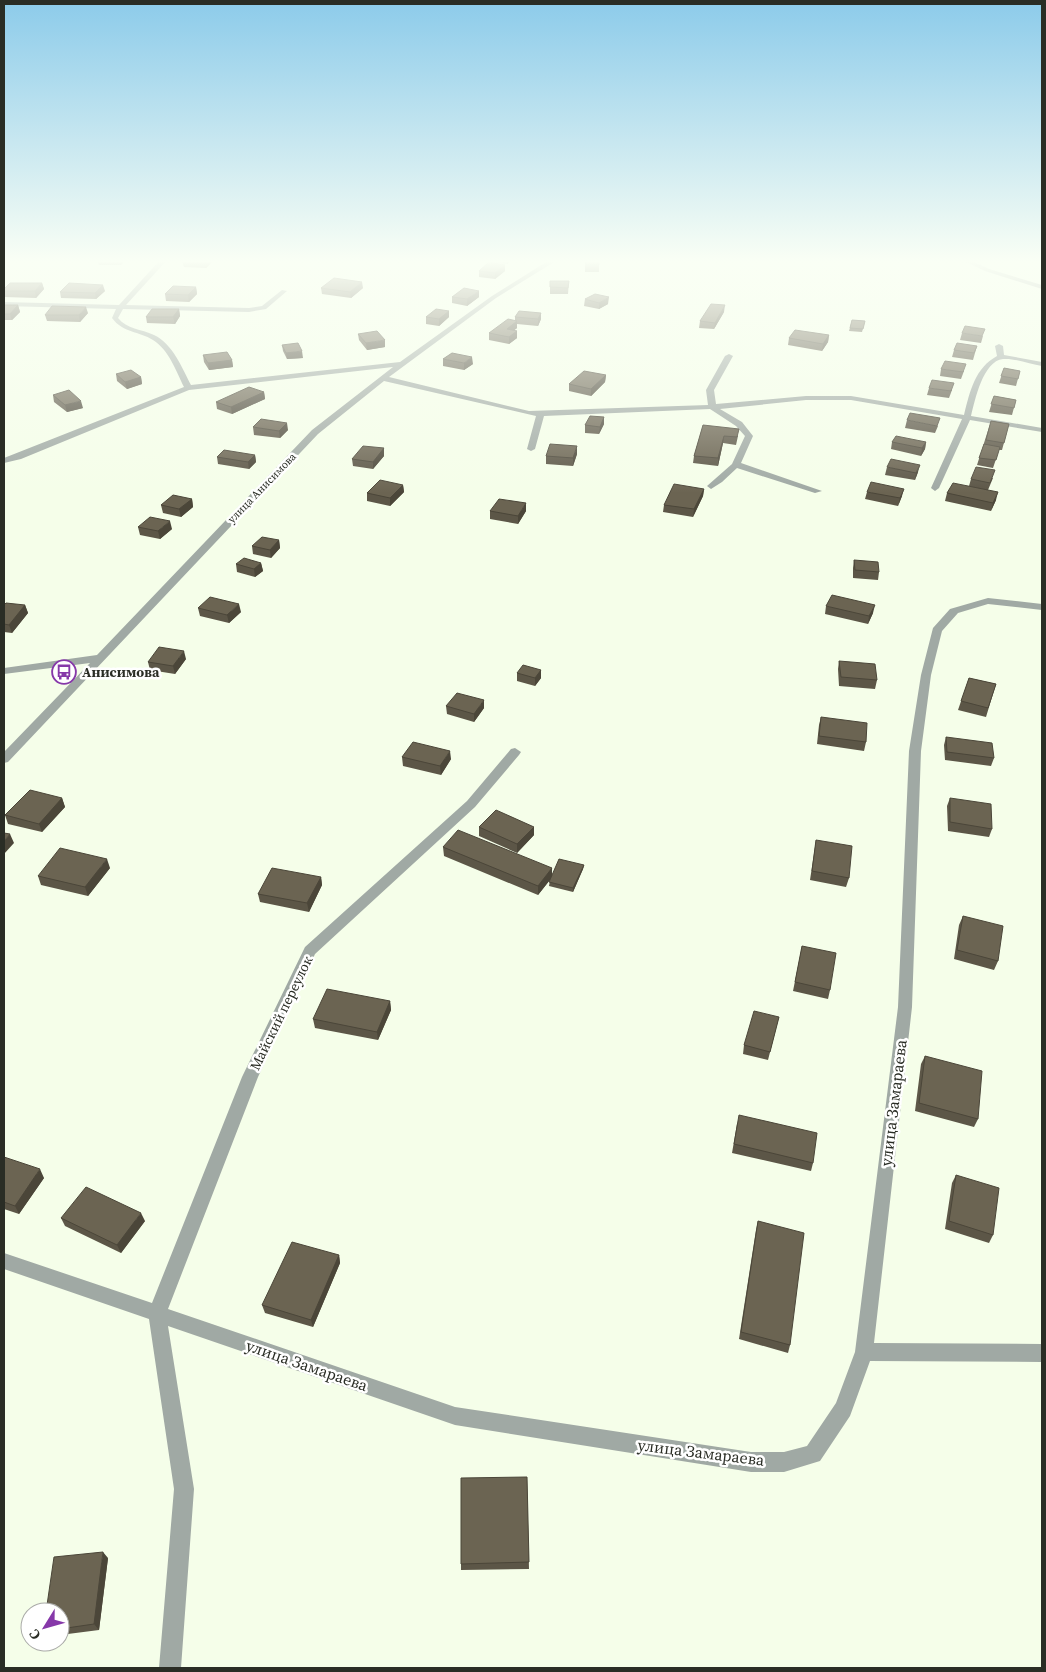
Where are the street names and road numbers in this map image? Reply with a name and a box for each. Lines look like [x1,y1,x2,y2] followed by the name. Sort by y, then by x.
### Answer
[224,449,300,527] street label: улица Анисимова
[245,952,317,1073] street label: Майский переулок
[874,1038,912,1168] street label: улица Замараева
[243,1334,372,1396] street label: улица Замараева
[636,1433,766,1471] street label: улица Замараева

